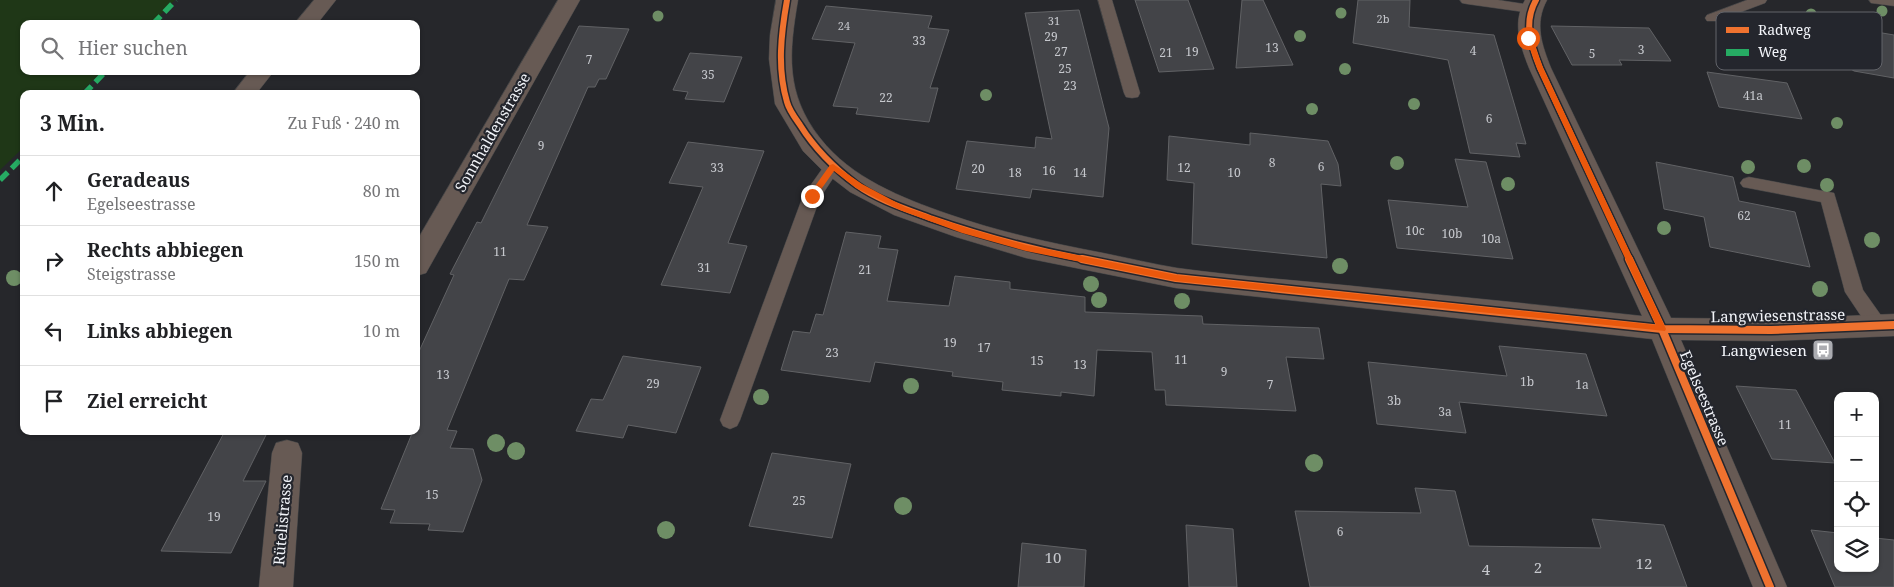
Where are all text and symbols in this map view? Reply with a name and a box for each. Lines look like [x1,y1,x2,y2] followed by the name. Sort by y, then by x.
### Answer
[1377,11,1390,26] house number: 2b
[1716,12,1882,70] legend
[1048,13,1060,28] house number: 31
[838,18,850,33] house number: 24
[20,20,420,75] search box
[1758,20,1811,39] text: Radweg
[1517,27,1540,50] route start
[1044,28,1058,45] house number: 29
[912,32,926,49] house number: 33
[38,34,66,62] icon: search
[78,35,188,61] text: Hier suchen
[1265,39,1279,56] house number: 13
[1638,41,1645,58] house number: 3
[1470,42,1477,59] house number: 4
[1758,42,1787,61] text: Weg
[1054,43,1068,60] house number: 27
[1185,43,1199,60] house number: 19
[1159,44,1173,61] house number: 21
[1589,45,1595,62] house number: 5
[586,51,593,68] house number: 7
[1058,60,1072,77] house number: 25
[701,66,715,83] house number: 35
[450,69,534,195] street label: Sonnhaldenstrasse
[1063,77,1077,94] house number: 23
[1743,87,1763,104] house number: 41a
[879,89,893,106] house number: 22
[40,109,105,137] text: 3 Min.
[1486,110,1493,127] house number: 6
[288,112,400,134] text: Zu Fuß · 240 m
[538,137,544,154] house number: 9
[1269,154,1276,171] house number: 8
[1318,158,1325,175] house number: 6
[710,159,724,176] house number: 33
[1177,159,1191,176] house number: 12
[971,160,985,177] house number: 20
[1042,162,1056,179] house number: 16
[1008,164,1022,181] house number: 18
[1073,164,1087,181] house number: 14
[1227,164,1241,181] house number: 10
[87,167,190,193] text: Geradeaus
[40,177,68,205] icon: ahead
[363,180,400,202] text: 80 m
[801,185,824,208] route end
[87,193,196,215] text: Egelseestrasse
[1737,207,1751,224] house number: 62
[1405,222,1425,239] house number: 10c
[1442,225,1462,242] house number: 10b
[1481,230,1501,247] house number: 10a
[87,237,244,263] text: Rechts abbiegen
[493,243,507,260] house number: 11
[40,247,68,275] icon: right
[354,250,400,272] text: 150 m
[697,259,711,276] house number: 31
[858,261,872,278] house number: 21
[87,263,176,285] text: Steigstrasse
[1711,304,1845,326] street label: Langwiesenstrasse
[40,317,68,345] icon: left
[87,318,233,344] text: Links abbiegen
[363,320,400,342] text: 10 m
[943,334,957,351] house number: 19
[1811,338,1835,362] bus stop icon: Langwiesen
[977,339,991,356] house number: 17
[1721,340,1807,360] place label: Langwiesen
[825,344,839,361] house number: 23
[1676,347,1734,449] street label: Egelseestrasse
[1174,351,1188,368] house number: 11
[1030,352,1044,369] house number: 15
[1073,356,1087,373] house number: 13
[1221,363,1227,380] house number: 9
[436,366,450,383] house number: 13
[1520,373,1534,390] house number: 1b
[646,375,660,392] house number: 29
[1267,376,1274,393] house number: 7
[1575,376,1589,393] house number: 1a
[40,387,68,415] icon: arrive
[87,388,208,414] text: Ziel erreicht
[1387,392,1401,409] house number: 3b
[1834,392,1879,572] map controls
[1834,392,1879,437] button: +
[1438,403,1452,420] house number: 3a
[1778,416,1792,433] house number: 11
[1834,437,1879,482] button: −
[268,474,296,566] street label: Rütelistrasse
[1834,482,1879,527] button: locate
[425,486,439,503] house number: 15
[792,492,806,509] house number: 25
[207,508,221,525] house number: 19
[1337,523,1344,540] house number: 6
[1834,527,1879,572] button: layers
[1045,547,1061,567] house number: 10
[1636,553,1652,573] house number: 12
[1534,557,1542,577] house number: 2
[1482,559,1491,579] house number: 4

